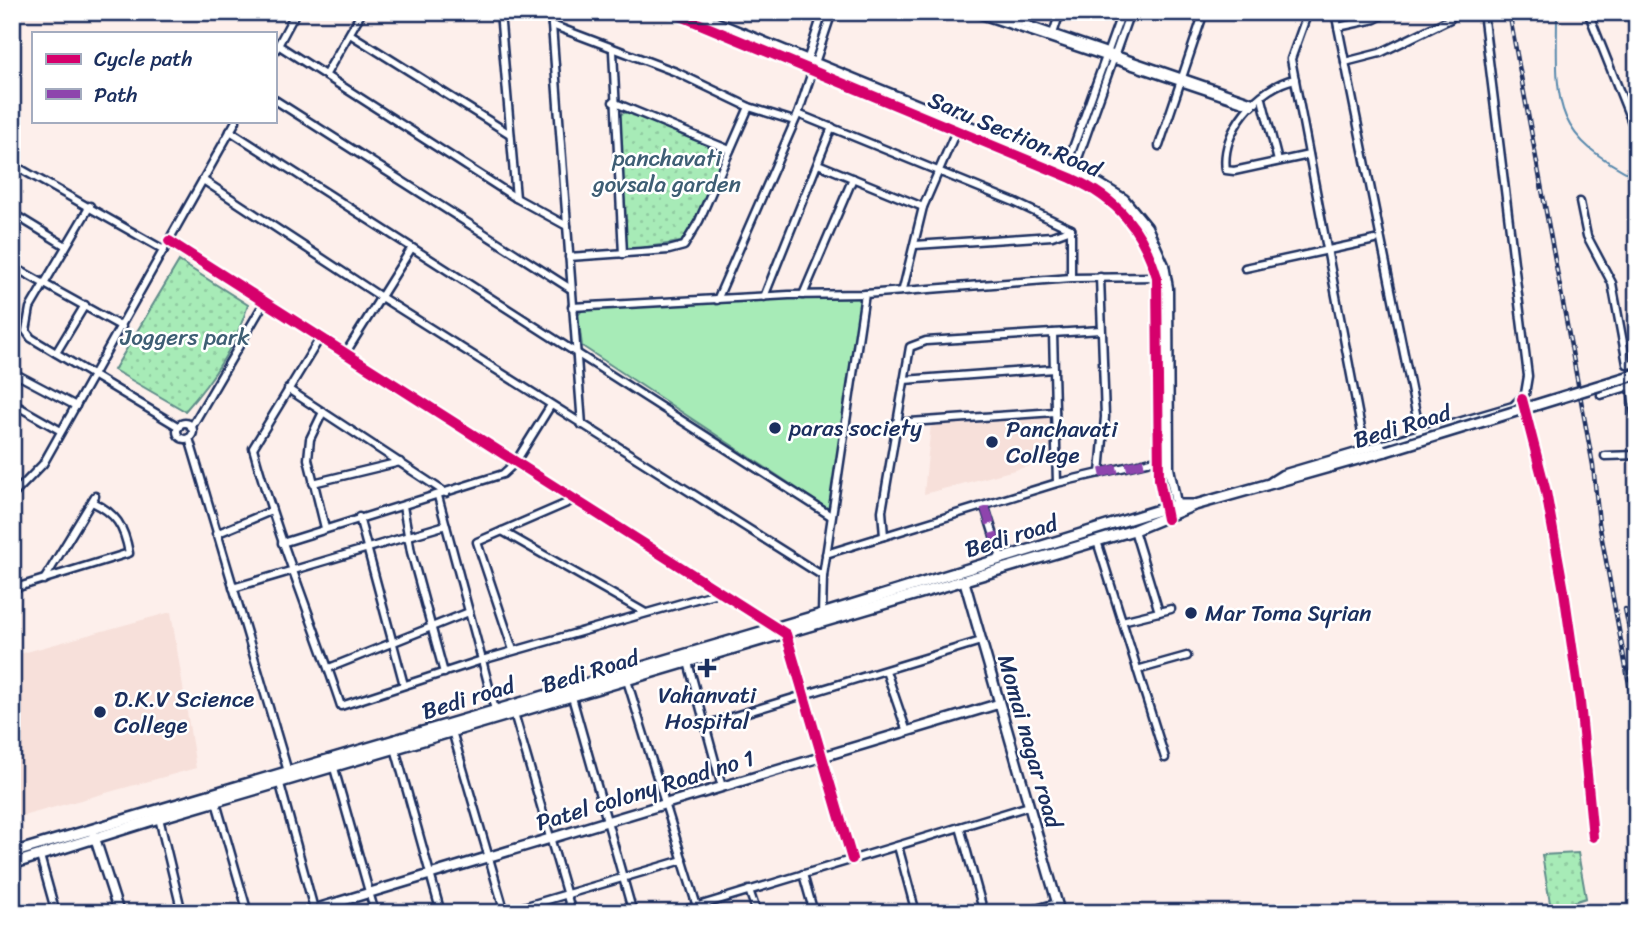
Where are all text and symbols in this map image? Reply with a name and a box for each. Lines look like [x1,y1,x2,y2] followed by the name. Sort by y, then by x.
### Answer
[32,32,276,122] legend
[94,40,193,78] text: Cycle path
[94,76,137,114] text: Path
[921,79,1110,190] street label: Saru Section Road
[591,138,741,205] park label: panchavati govsala garden
[120,317,250,358] park label: Joggers park
[1348,392,1458,461] street label: Bedi Road
[788,408,922,449] place label: paras society
[1006,409,1118,476] place label: Panchavati College
[767,420,783,436] marker: paras society
[984,434,1000,450] marker: Panchavati College
[960,502,1064,570] street label: Bedi road
[1205,593,1372,634] place label: Mar Toma Syrian
[1183,605,1199,621] marker: Mar Toma Syrian
[536,637,646,706] street label: Bedi Road
[985,649,1074,835] street label: Momai nagar road
[697,658,717,678] marker: Vahanvati Hospital
[417,664,521,732] street label: Bedi road
[658,675,757,742] place label: Vahanvati Hospital
[114,679,254,746] place label: D.K.V Science College
[92,704,108,720] marker: D.K.V Science College
[531,738,760,843] street label: Patel colony Road no 1

